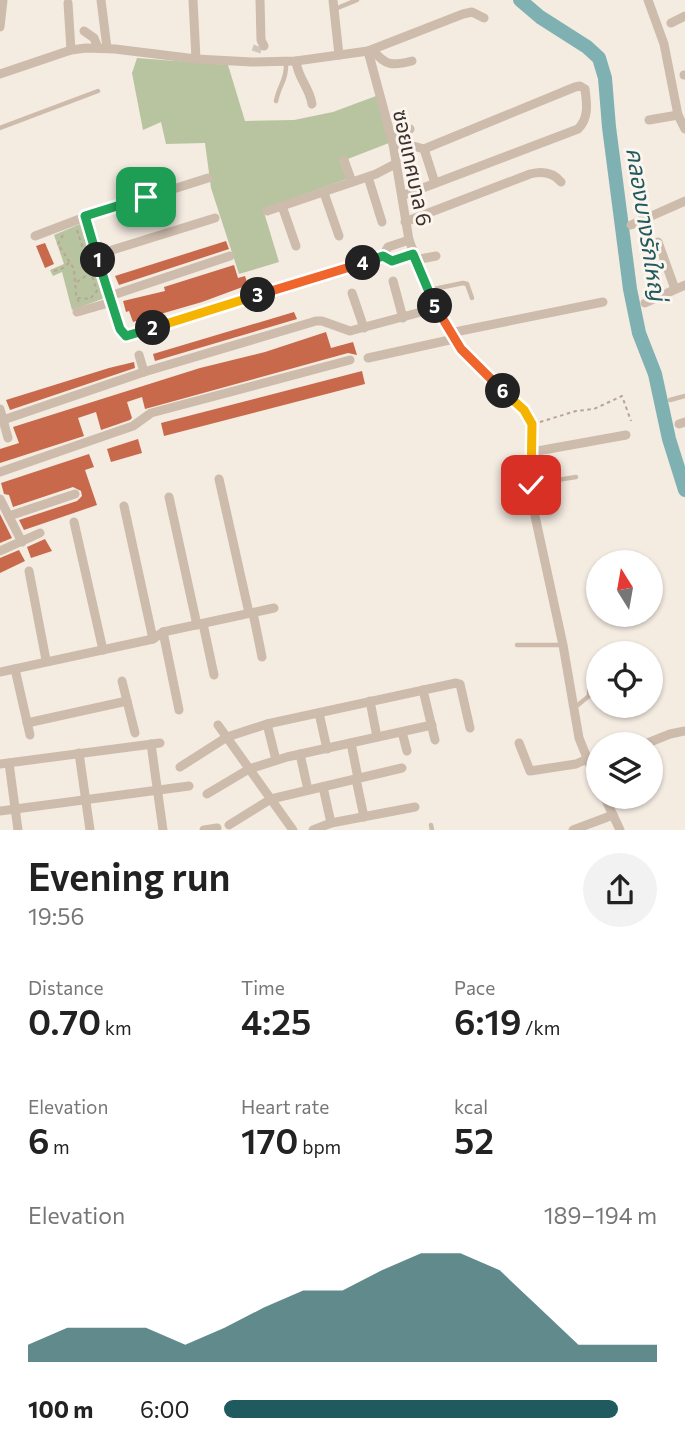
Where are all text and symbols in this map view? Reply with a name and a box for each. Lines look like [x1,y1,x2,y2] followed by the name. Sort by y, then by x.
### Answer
[389,107,438,228] street label: ซอยเทศบาล 6
[621,145,673,305] water label: คลองบางรักใหญ่
[116,167,176,227] pin
[127,178,165,216] icon: arrive
[80,243,116,278] pin: 1
[346,246,380,280] pin: 4
[93,248,102,271] text: 1
[357,251,368,274] text: 4
[240,278,276,312] pin: 3
[252,283,263,306] text: 3
[418,288,452,324] pin: 5
[429,294,440,317] text: 5
[136,310,170,346] pin: 2
[147,316,158,339] text: 2
[486,374,520,408] pin: 6
[497,379,508,402] text: 6
[501,455,561,515] pin
[512,466,550,504] icon: check
[586,550,663,626] north arrow
[586,550,663,809] map controls
[586,641,663,718] button: locate
[586,732,663,809] button: layers
[28,852,231,899] text: Evening run
[583,853,657,927] button: share
[28,902,84,930] text: 19:56
[28,976,104,999] text: Distance
[241,976,285,999] text: Time
[454,976,495,999] text: Pace
[28,999,101,1042] text: 0.70
[241,999,311,1042] text: 4:25
[454,999,521,1042] text: 6:19
[101,1016,132,1039] text: km
[521,1016,560,1039] text: /km
[28,1095,108,1118] text: Elevation
[241,1095,329,1118] text: Heart rate
[454,1095,488,1118] text: kcal
[28,1118,49,1161] text: 6
[241,1118,299,1161] text: 170
[454,1118,494,1161] text: 52
[49,1135,70,1158] text: m
[299,1135,341,1158] text: bpm
[28,1201,125,1229] text: Elevation
[544,1201,657,1229] text: 189–194 m
[28,1395,93,1423] text: 100 m
[140,1395,189,1423] text: 6:00

